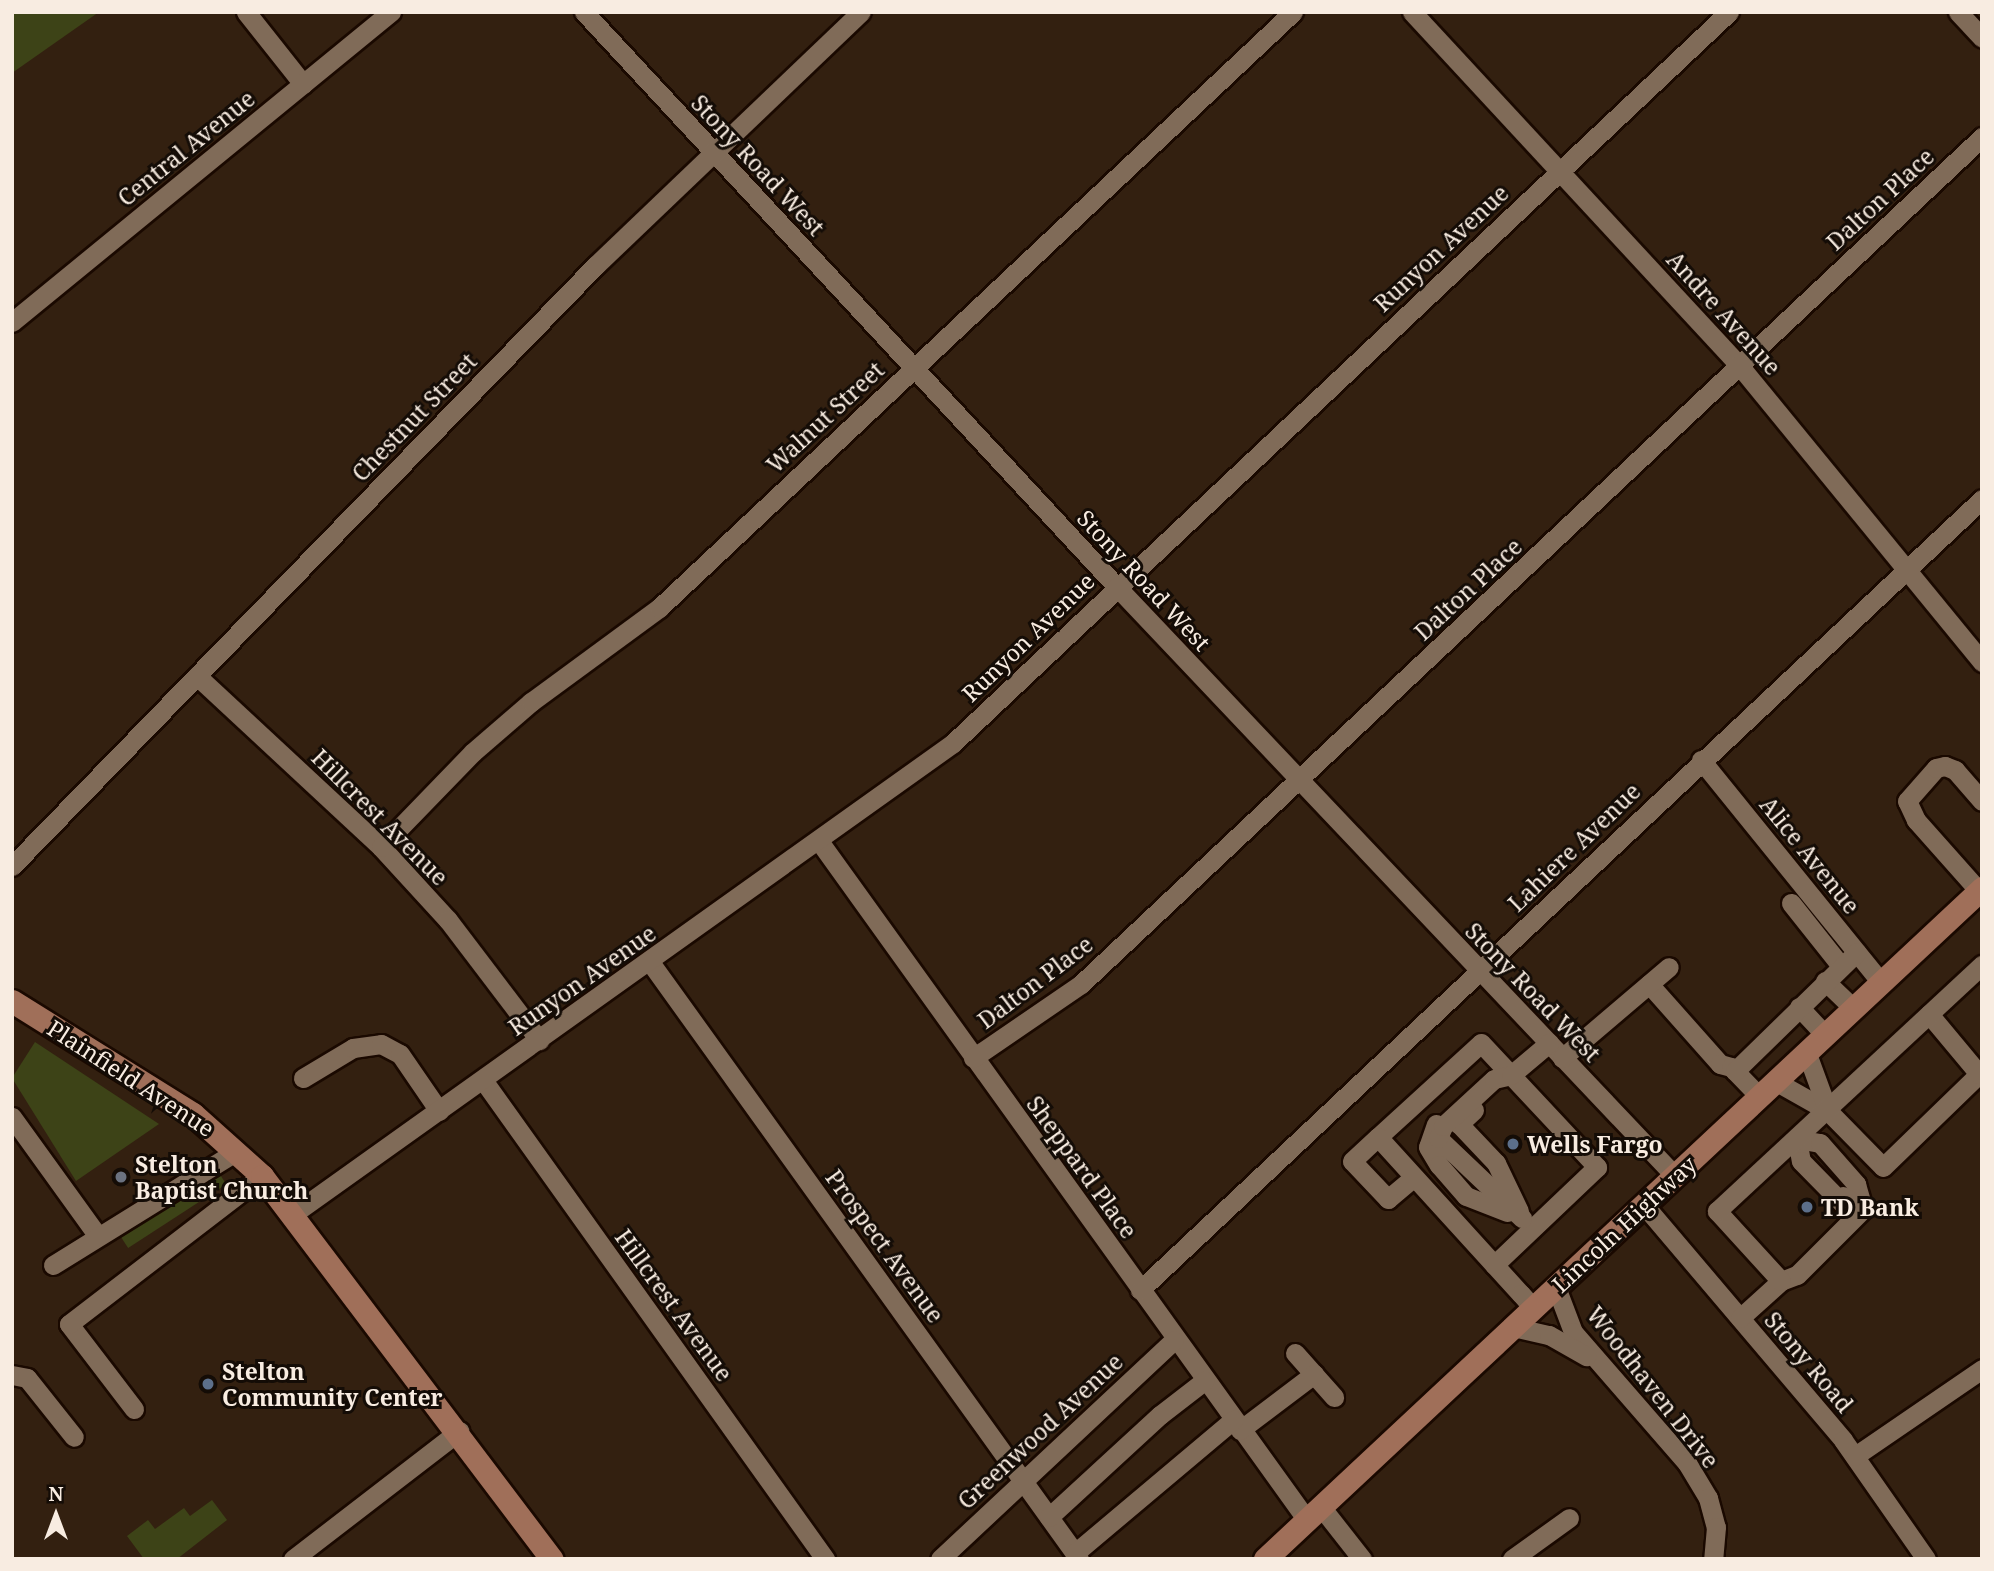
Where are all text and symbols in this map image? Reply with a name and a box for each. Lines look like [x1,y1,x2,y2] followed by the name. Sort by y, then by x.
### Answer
[112,84,260,212] street label: Central Avenue
[686,89,830,241] street label: Stony Road West
[1821,142,1939,256] street label: Dalton Place
[1368,179,1514,317] street label: Runyon Avenue
[1661,246,1787,380] street label: Andre Avenue
[346,347,482,487] street label: Chestnut Street
[761,356,889,478] street label: Walnut Street
[1072,504,1216,656] street label: Stony Road West
[1409,532,1527,646] street label: Dalton Place
[956,567,1100,707] street label: Runyon Avenue
[306,743,454,891] street label: Hillcrest Avenue
[1502,777,1646,917] street label: Lahiere Avenue
[1754,791,1866,919] street label: Alice Avenue
[1460,917,1606,1067] street label: Stony Road West
[503,919,661,1041] street label: Runyon Avenue
[972,930,1098,1034] street label: Dalton Place
[42,1014,220,1142] street label: Plainfield Avenue
[1021,1090,1143,1244] street label: Sheppard Place
[1527,1130,1663,1158] place label: Wells Fargo
[1505,1136,1521,1152] marker: Wells Fargo
[135,1150,308,1204] place label: Stelton Baptist Church
[1546,1150,1702,1298] street label: Lincoln Highway
[820,1164,950,1328] street label: Prospect Avenue
[113,1169,129,1185] marker: Stelton Baptist Church
[1821,1193,1919,1221] place label: TD Bank
[1799,1199,1815,1215] marker: TD Bank
[610,1224,738,1386] street label: Hillcrest Avenue
[1581,1301,1725,1473] street label: Woodhaven Drive
[1759,1306,1859,1418] street label: Stony Road
[952,1347,1128,1515] street label: Greenwood Avenue
[222,1357,443,1411] place label: Stelton Community Center
[200,1376,216,1392] marker: Stelton Community Center
[21,1480,91,1550] north arrow
[49,1481,63,1507] text: N

